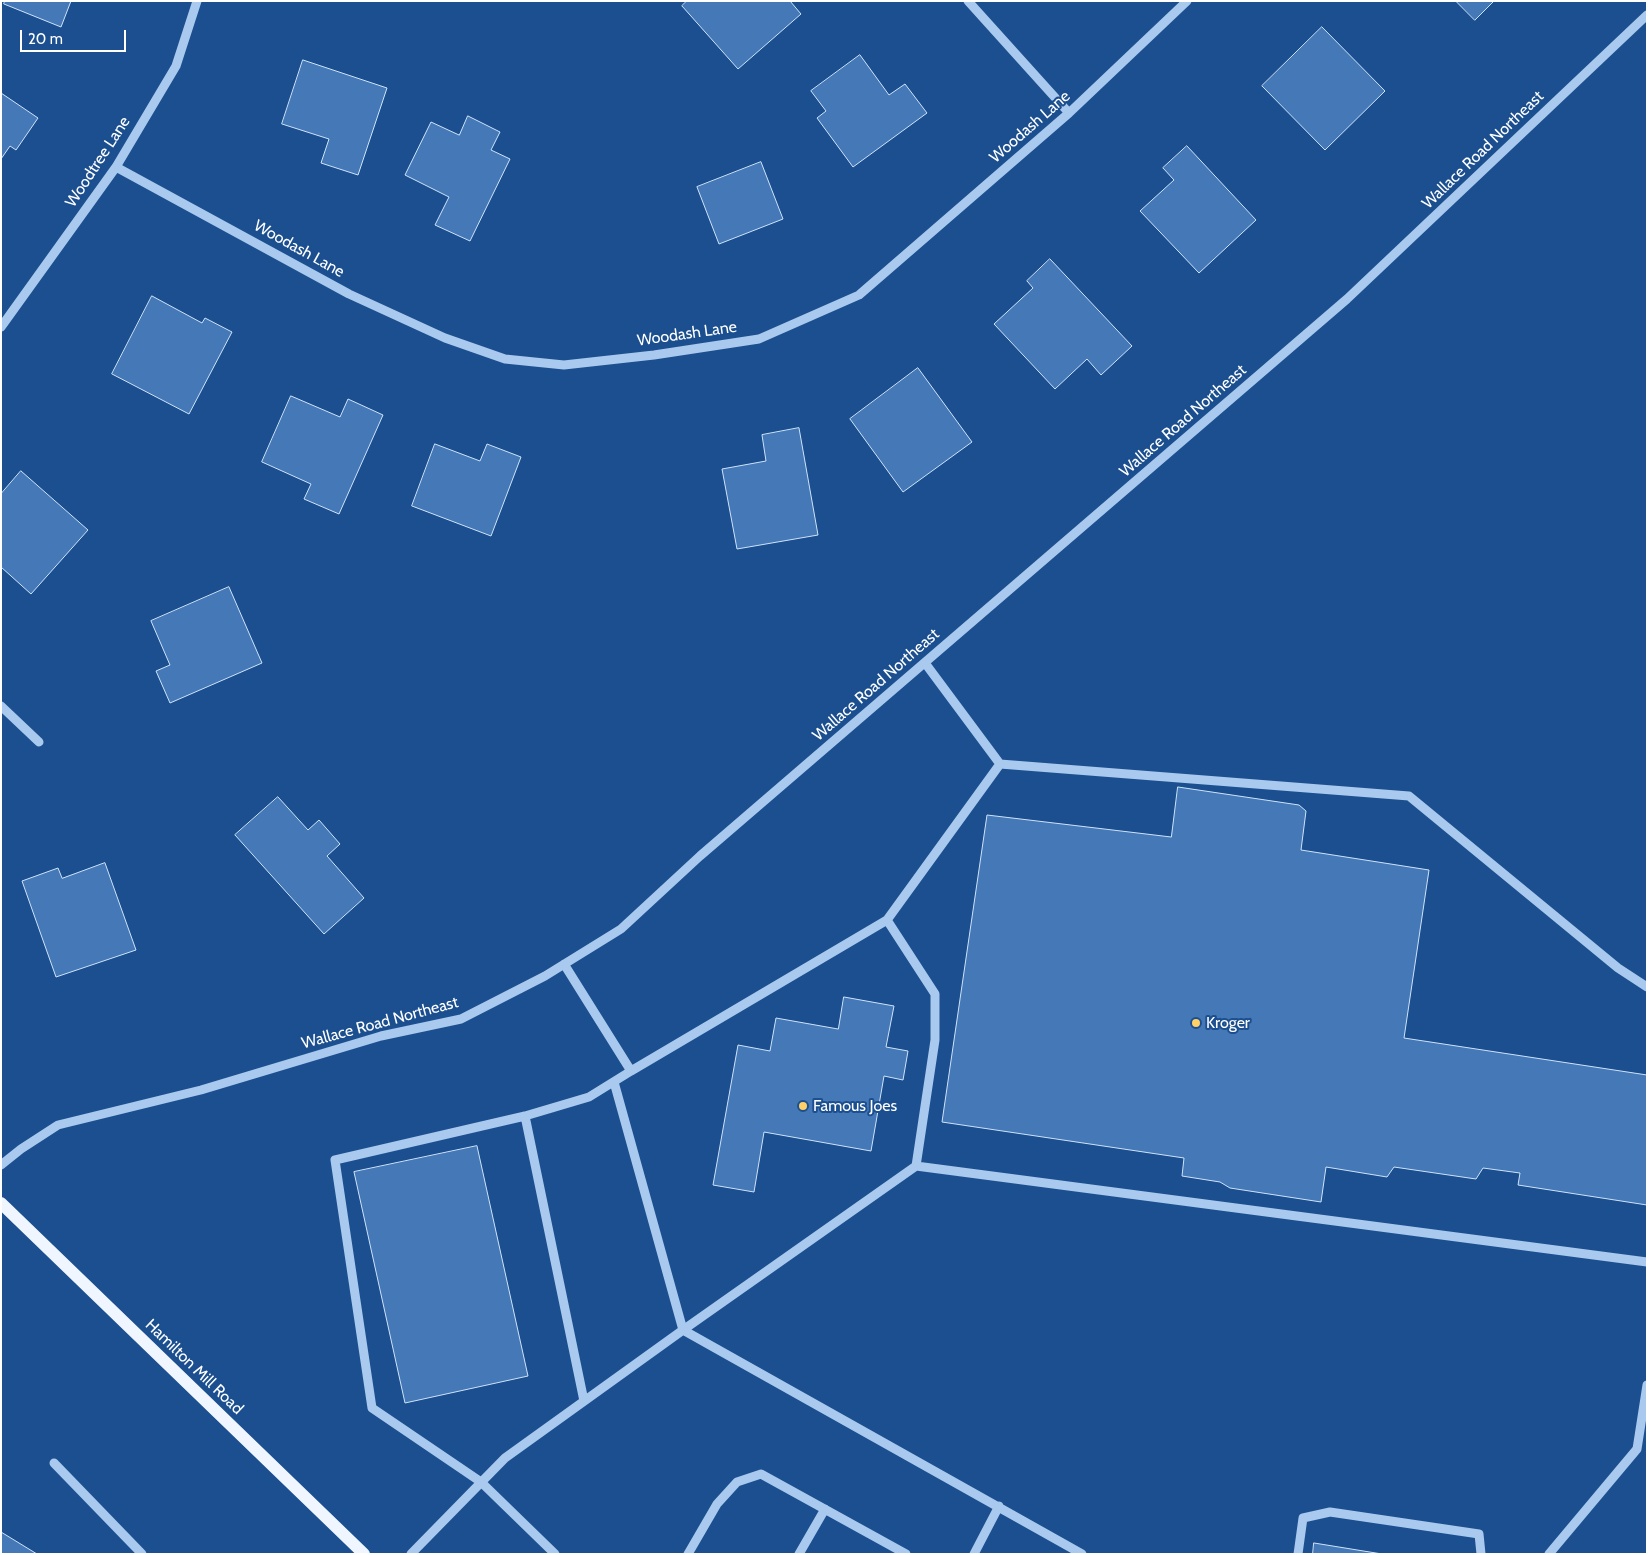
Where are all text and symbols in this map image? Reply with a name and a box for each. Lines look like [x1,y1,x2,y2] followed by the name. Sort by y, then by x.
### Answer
[22,20,129,52] scale bar
[28,30,63,48] text: 20 m
[986,87,1074,167] street label: Woodash Lane
[1418,87,1548,213] street label: Wallace Road Northeast
[62,113,134,211] street label: Woodtree Lane
[250,216,348,282] street label: Woodash Lane
[636,318,738,350] street label: Woodash Lane
[1116,361,1250,481] street label: Wallace Road Northeast
[809,625,943,745] street label: Wallace Road Northeast
[300,993,460,1053] street label: Wallace Road Northeast
[1206,1013,1250,1033] place label: Kroger
[1190,1017,1202,1029] marker: Kroger
[813,1096,897,1116] place label: Famous Joes
[797,1100,809,1112] marker: Famous Joes
[141,1315,247,1419] street label: Hamilton Mill Road

